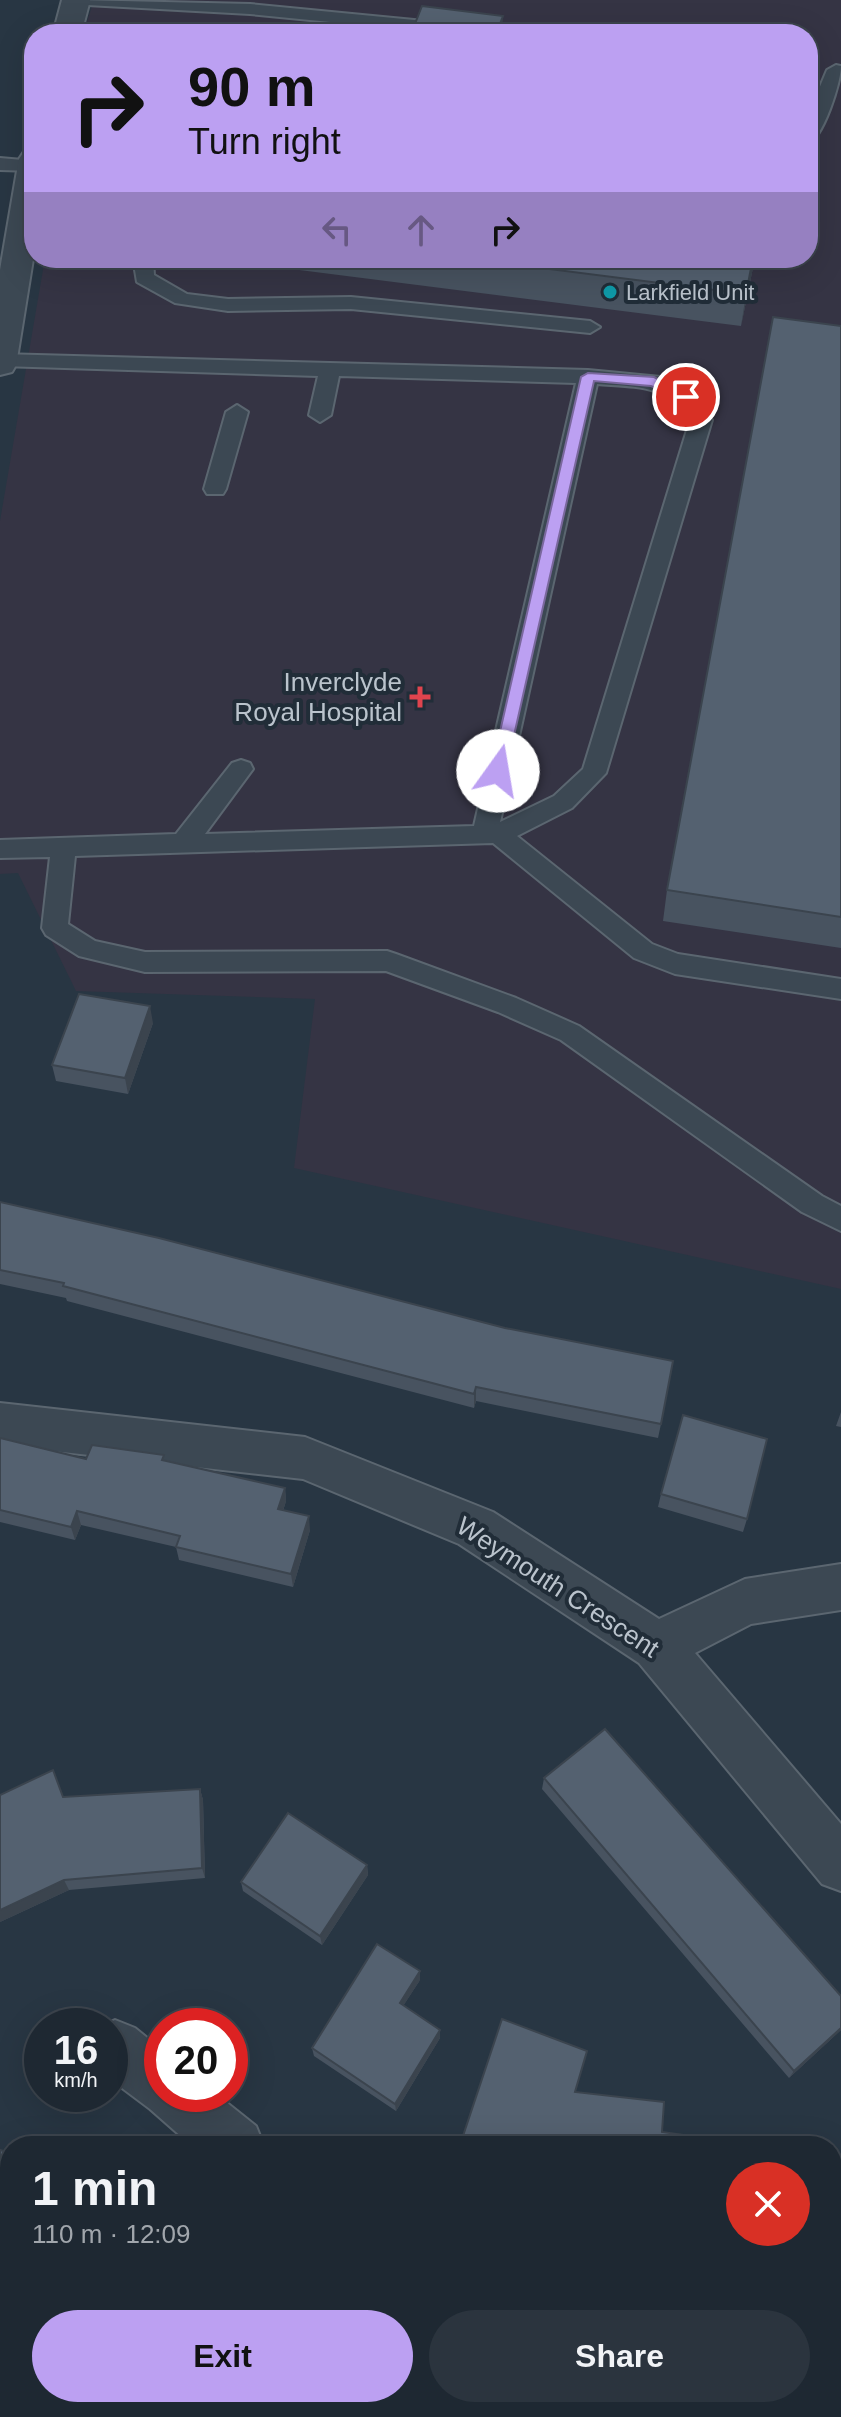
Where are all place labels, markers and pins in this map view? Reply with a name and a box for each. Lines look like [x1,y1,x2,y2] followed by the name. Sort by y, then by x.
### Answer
[626,280,754,305] place label: Larkfield Unit
[601,283,619,301] marker: Larkfield Unit
[652,363,720,431] pin
[234,667,402,727] place label: Inverclyde Royal Hospital
[409,686,431,708] marker: Inverclyde Royal Hospital

